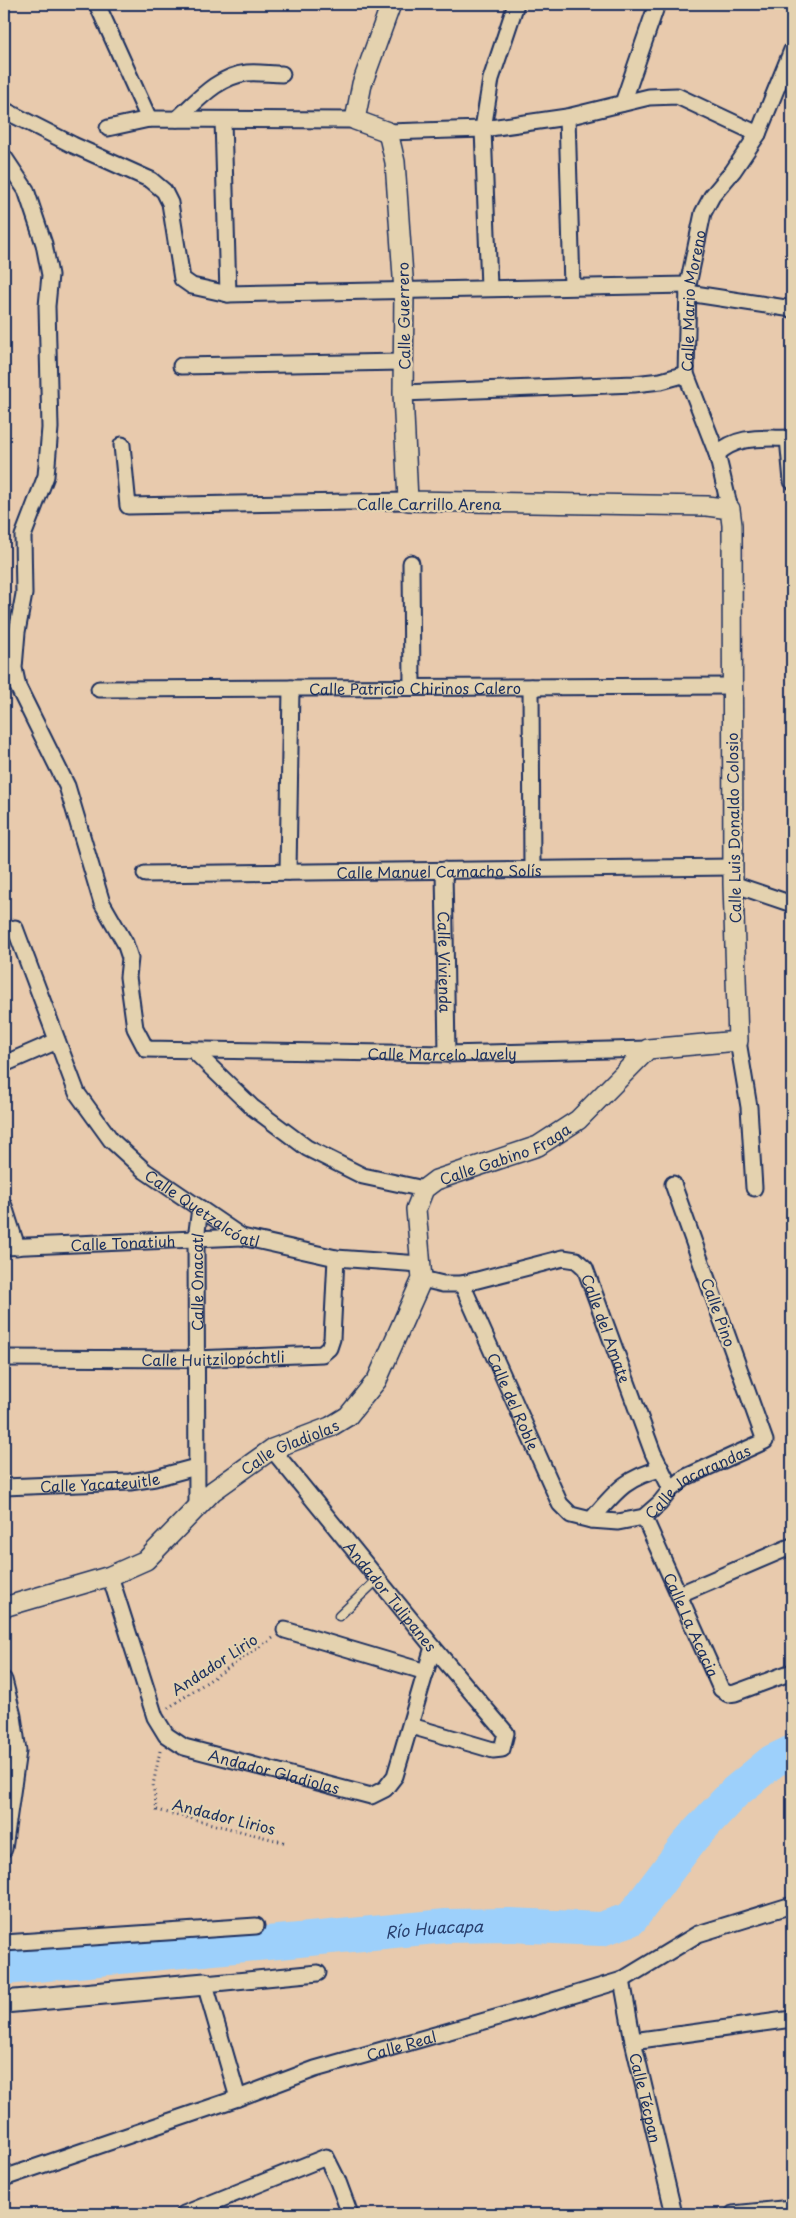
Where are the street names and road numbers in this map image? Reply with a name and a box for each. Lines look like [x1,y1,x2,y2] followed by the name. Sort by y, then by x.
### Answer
[675,228,711,372] street label: Calle Mario Moreno
[391,262,415,370] street label: Calle Guerrero
[357,492,502,515] street label: Calle Carrillo Arena
[309,675,521,700] street label: Calle Patricio Chirinos Calero
[720,732,746,924] street label: Calle Luis Donaldo Colosio
[336,858,542,883] street label: Calle Manuel Camacho Solís
[433,911,458,1014] street label: Calle Vivienda
[367,1041,517,1066] street label: Calle Marcelo Javely
[436,1116,575,1190] street label: Calle Gabino Fraga
[141,1163,262,1252] street label: Calle Quetzalcóatl
[70,1228,176,1256] street label: Calle Tonatiuh
[184,1232,208,1331] street label: Calle Onacatl
[577,1270,638,1386] street label: Calle del Amate
[696,1274,742,1350] street label: Calle Pino
[141,1344,285,1371] street label: Calle Huitzilopóchtli
[482,1349,546,1453] street label: Calle del Roble
[235,1413,343,1480] street label: Calle Gladiolas
[639,1438,754,1524] street label: Calle Jacarandas
[40,1466,162,1497] street label: Calle Yacateuitle
[339,1535,443,1656] street label: Andador Tulipanes
[659,1568,726,1682] street label: Calle La Acacia
[166,1627,262,1701] street label: Andador Lirio
[206,1742,342,1799] street label: Andador Gladiolas
[170,1792,278,1840] street label: Andador Lirios
[363,2024,439,2065] street label: Calle Real
[625,2050,668,2145] street label: Calle Técpan

